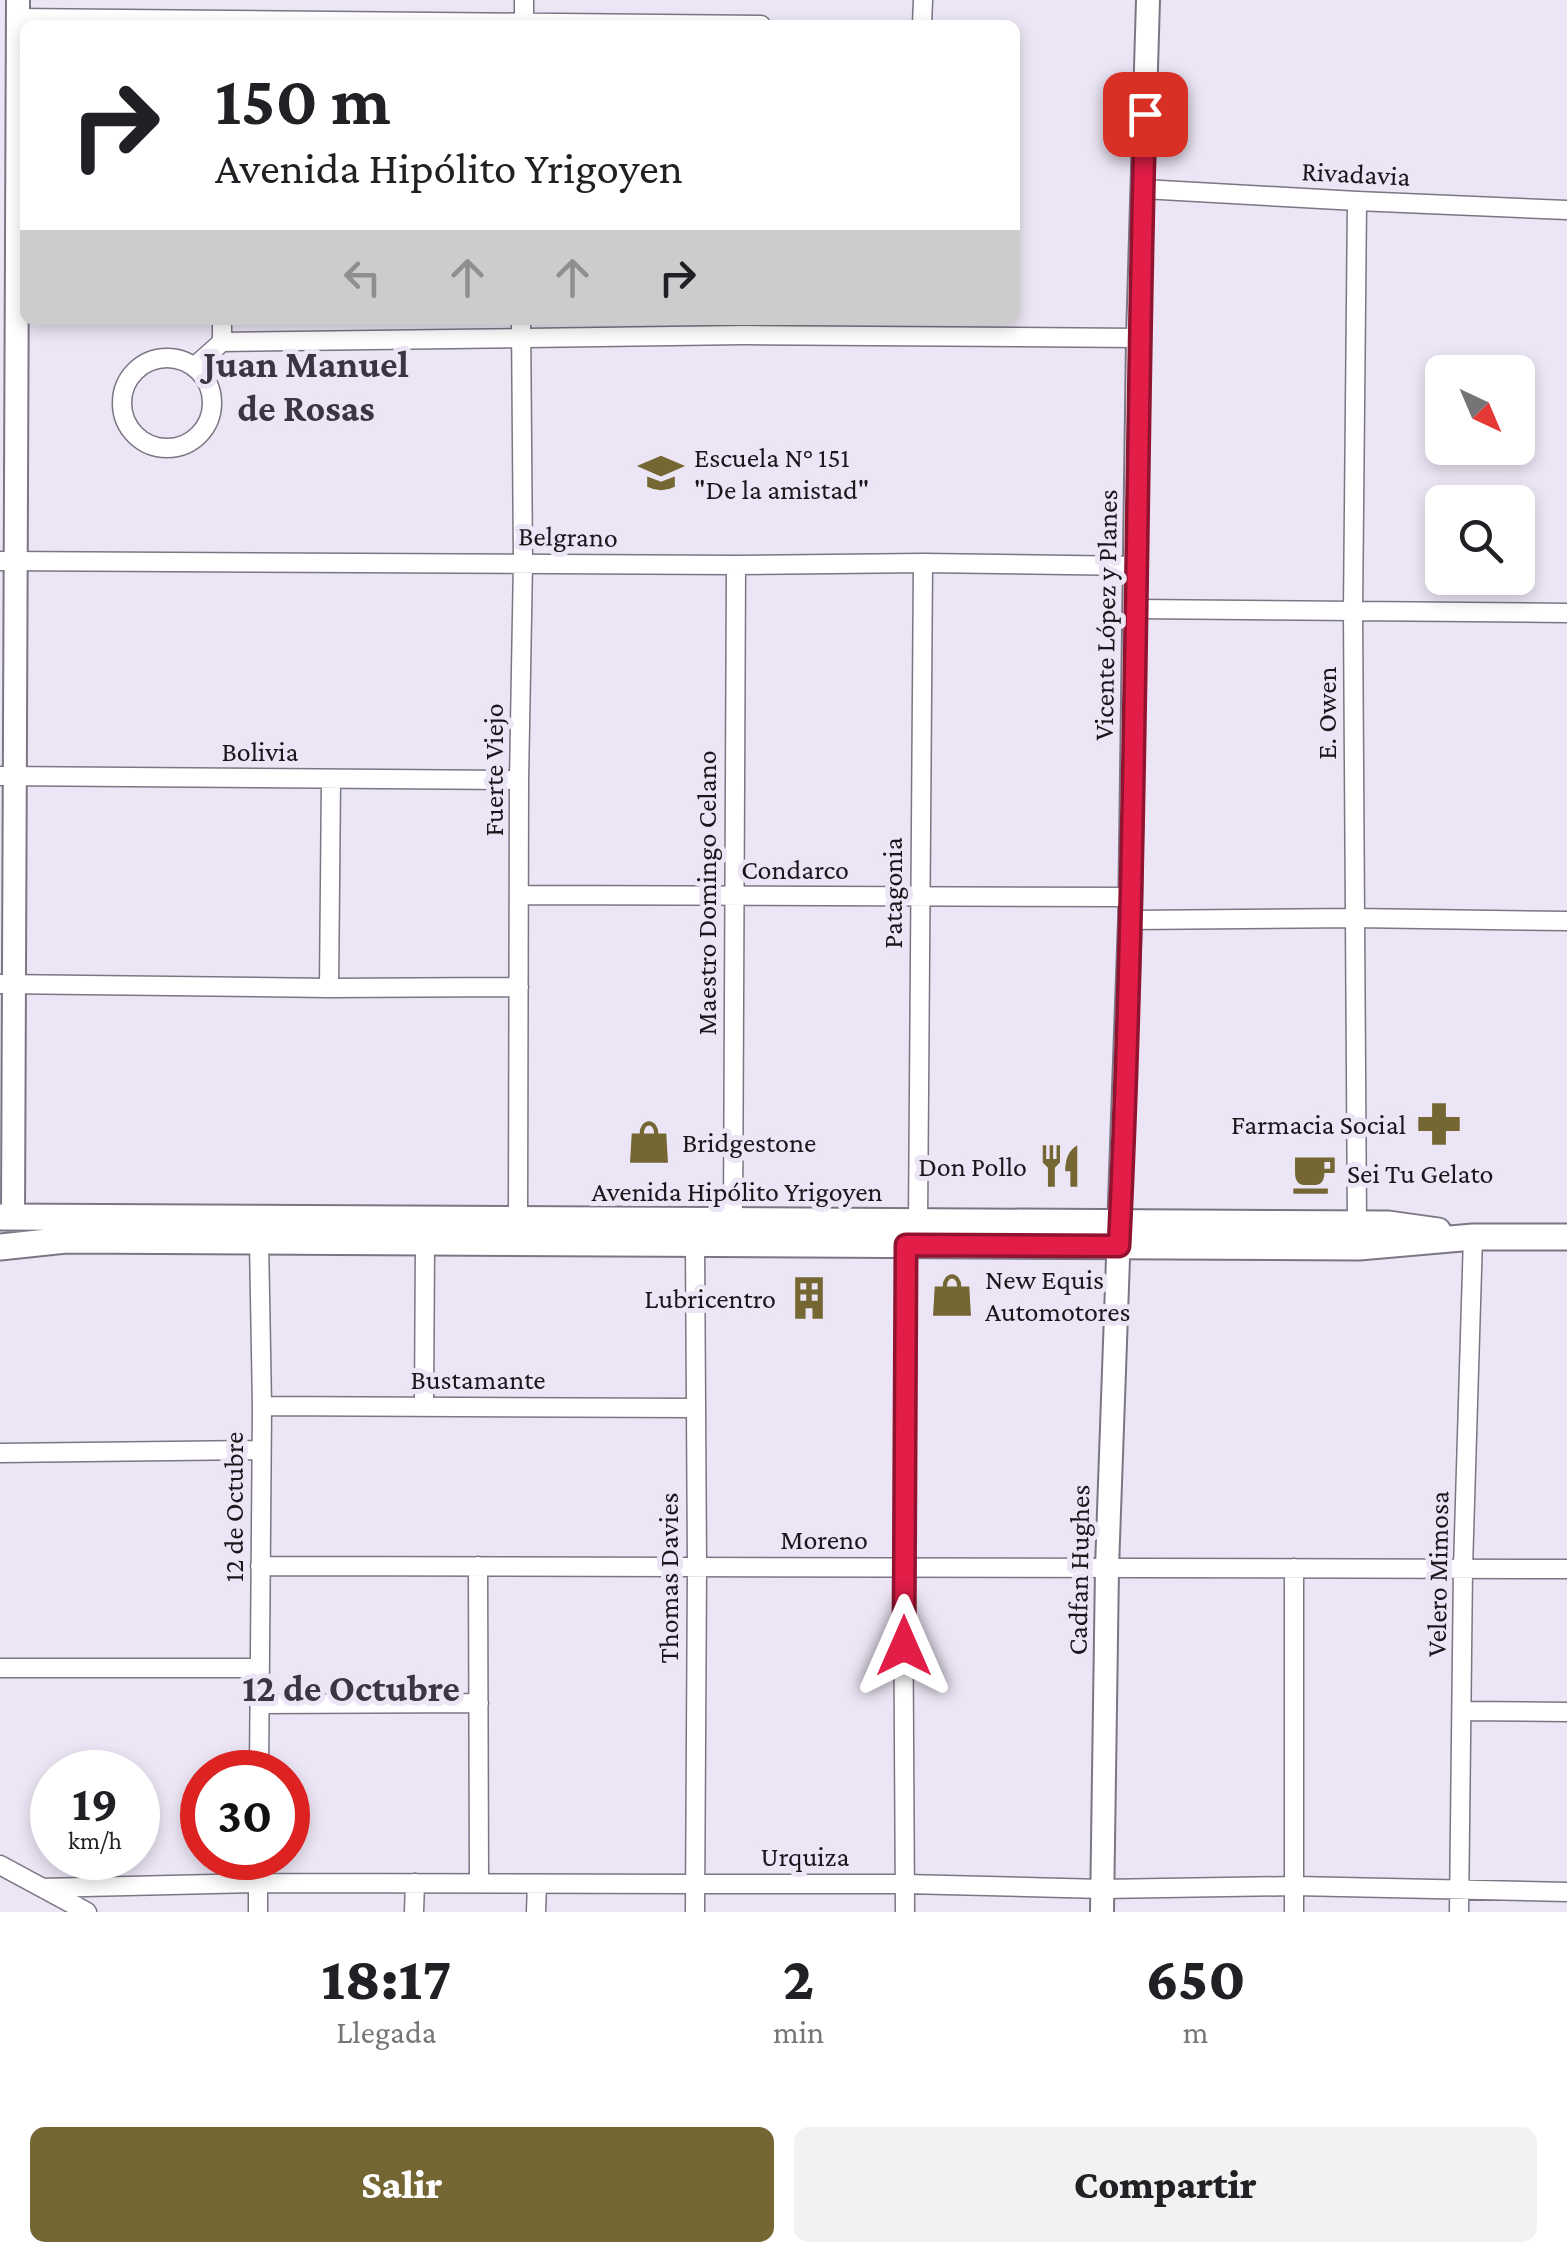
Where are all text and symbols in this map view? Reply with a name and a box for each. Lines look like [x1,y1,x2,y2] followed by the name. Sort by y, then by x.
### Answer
[50,60,180,190] icon: right
[215,61,391,139] text: 150 m
[1103,72,1188,157] pin
[1118,87,1173,142] icon: arrive
[215,143,683,193] text: Avenida Hipólito Yrigoyen
[1301,155,1411,192] street label: Rivadavia
[335,250,390,305] icon: left
[440,250,495,305] icon: ahead
[545,250,600,305] icon: ahead
[650,250,705,305] icon: right
[199,343,409,429] district label: Juan Manuel de Rosas
[1425,355,1535,465] north arrow
[1425,355,1535,595] map controls
[694,442,869,505] place label: Escuela N° 151 "De la amistad"
[637,449,685,497] school or university icon: Escuela N° 151 "De la amistad"
[1425,485,1535,595] button: search
[1088,489,1123,741] street label: Vicente López y Planes
[518,520,618,553] street label: Belgrano
[1311,666,1342,760] street label: E. Owen
[478,703,509,837] street label: Fuerte Viejo
[221,736,299,767] street label: Bolivia
[691,750,722,1036] street label: Maestro Domingo Celano
[877,837,908,949] street label: Patagonia
[741,854,849,885] street label: Condarco
[1415,1100,1463,1148] pharmacy icon: Farmacia Social
[1231,1109,1406,1140] place label: Farmacia Social
[625,1118,673,1166] shop icon: Bridgestone
[682,1127,816,1158] place label: Bridgestone
[1036,1142,1084,1190] restaurant icon: Don Pollo
[1290,1149,1338,1197] cafe icon: Sei Tu Gelato
[918,1151,1027,1182] place label: Don Pollo
[1347,1158,1493,1189] place label: Sei Tu Gelato
[591,1176,883,1207] street label: Avenida Hipólito Yrigoyen
[985,1264,1130,1327] place label: New Equis Automotores
[928,1271,976,1319] shop icon: New Equis Automotores
[785,1274,833,1322] building icon: Lubricentro
[644,1283,776,1314] place label: Lubricentro
[410,1364,546,1395] street label: Bustamante
[218,1432,249,1582] street label: 12 de Octubre
[1062,1484,1095,1656] street label: Cadfan Hughes
[1421,1491,1454,1657] street label: Velero Mimosa
[653,1493,684,1663] street label: Thomas Davies
[780,1524,868,1555] street label: Moreno
[852,1594,956,1698] position arrow
[242,1667,460,1709] district label: 12 de Octubre
[180,1750,310,1880] speed limit sign: 30
[72,1775,118,1831] text: 19
[68,1827,122,1854] text: km/h
[761,1841,849,1872] street label: Urquiza
[321,1945,452,2012] text: 18:17
[783,1945,814,2012] text: 2
[1146,1945,1246,2012] text: 650
[336,2014,437,2050] text: Llegada
[773,2014,824,2050] text: min
[1183,2014,1208,2050] text: m
[30,2127,774,2242] button: Salir
[794,2127,1537,2242] button: Compartir

